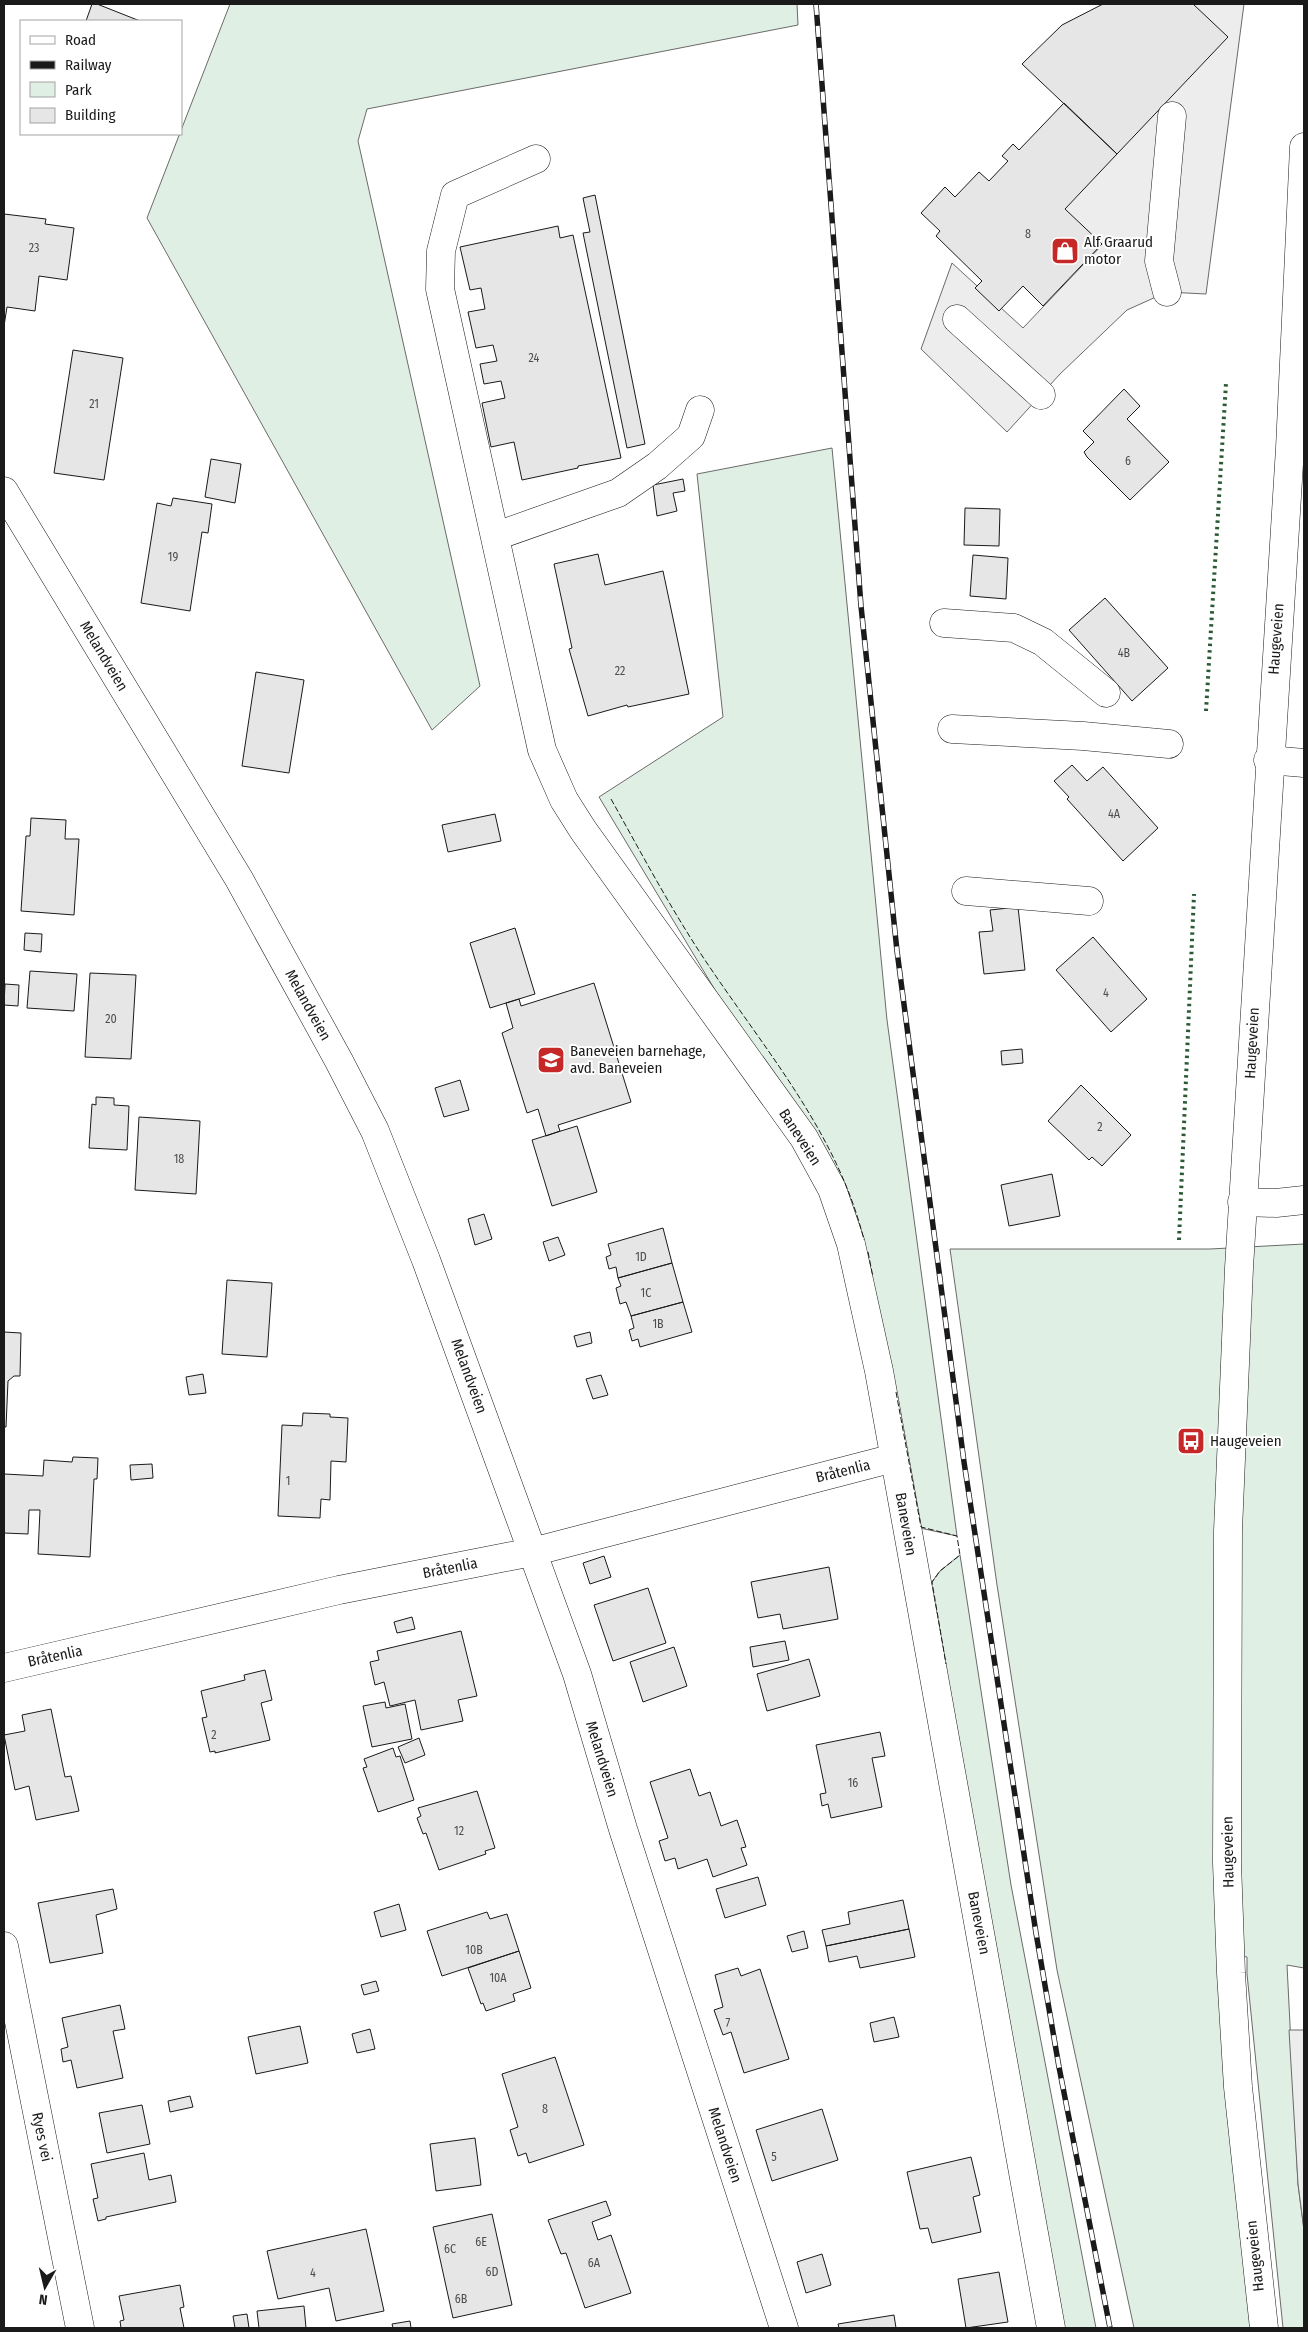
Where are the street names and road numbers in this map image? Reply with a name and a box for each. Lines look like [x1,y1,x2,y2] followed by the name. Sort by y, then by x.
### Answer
[1265,603,1287,675] street label: Haugeveien
[76,618,132,694] street label: Melandveien
[281,966,335,1044] street label: Melandveien
[1241,1007,1263,1079] street label: Haugeveien
[775,1105,825,1169] street label: Baneveien
[447,1336,491,1416] street label: Melandveien
[814,1456,872,1486] street label: Bråtenlia
[892,1491,920,1557] street label: Baneveien
[421,1554,479,1582] street label: Bråtenlia
[26,1641,84,1671] street label: Bråtenlia
[582,1719,622,1799] street label: Melandveien
[1218,1816,1238,1888] street label: Haugeveien
[964,1890,994,1956] street label: Baneveien
[704,2105,746,2185] street label: Melandveien
[28,2111,56,2163] street label: Ryes vei
[1242,2219,1268,2293] street label: Haugeveien

